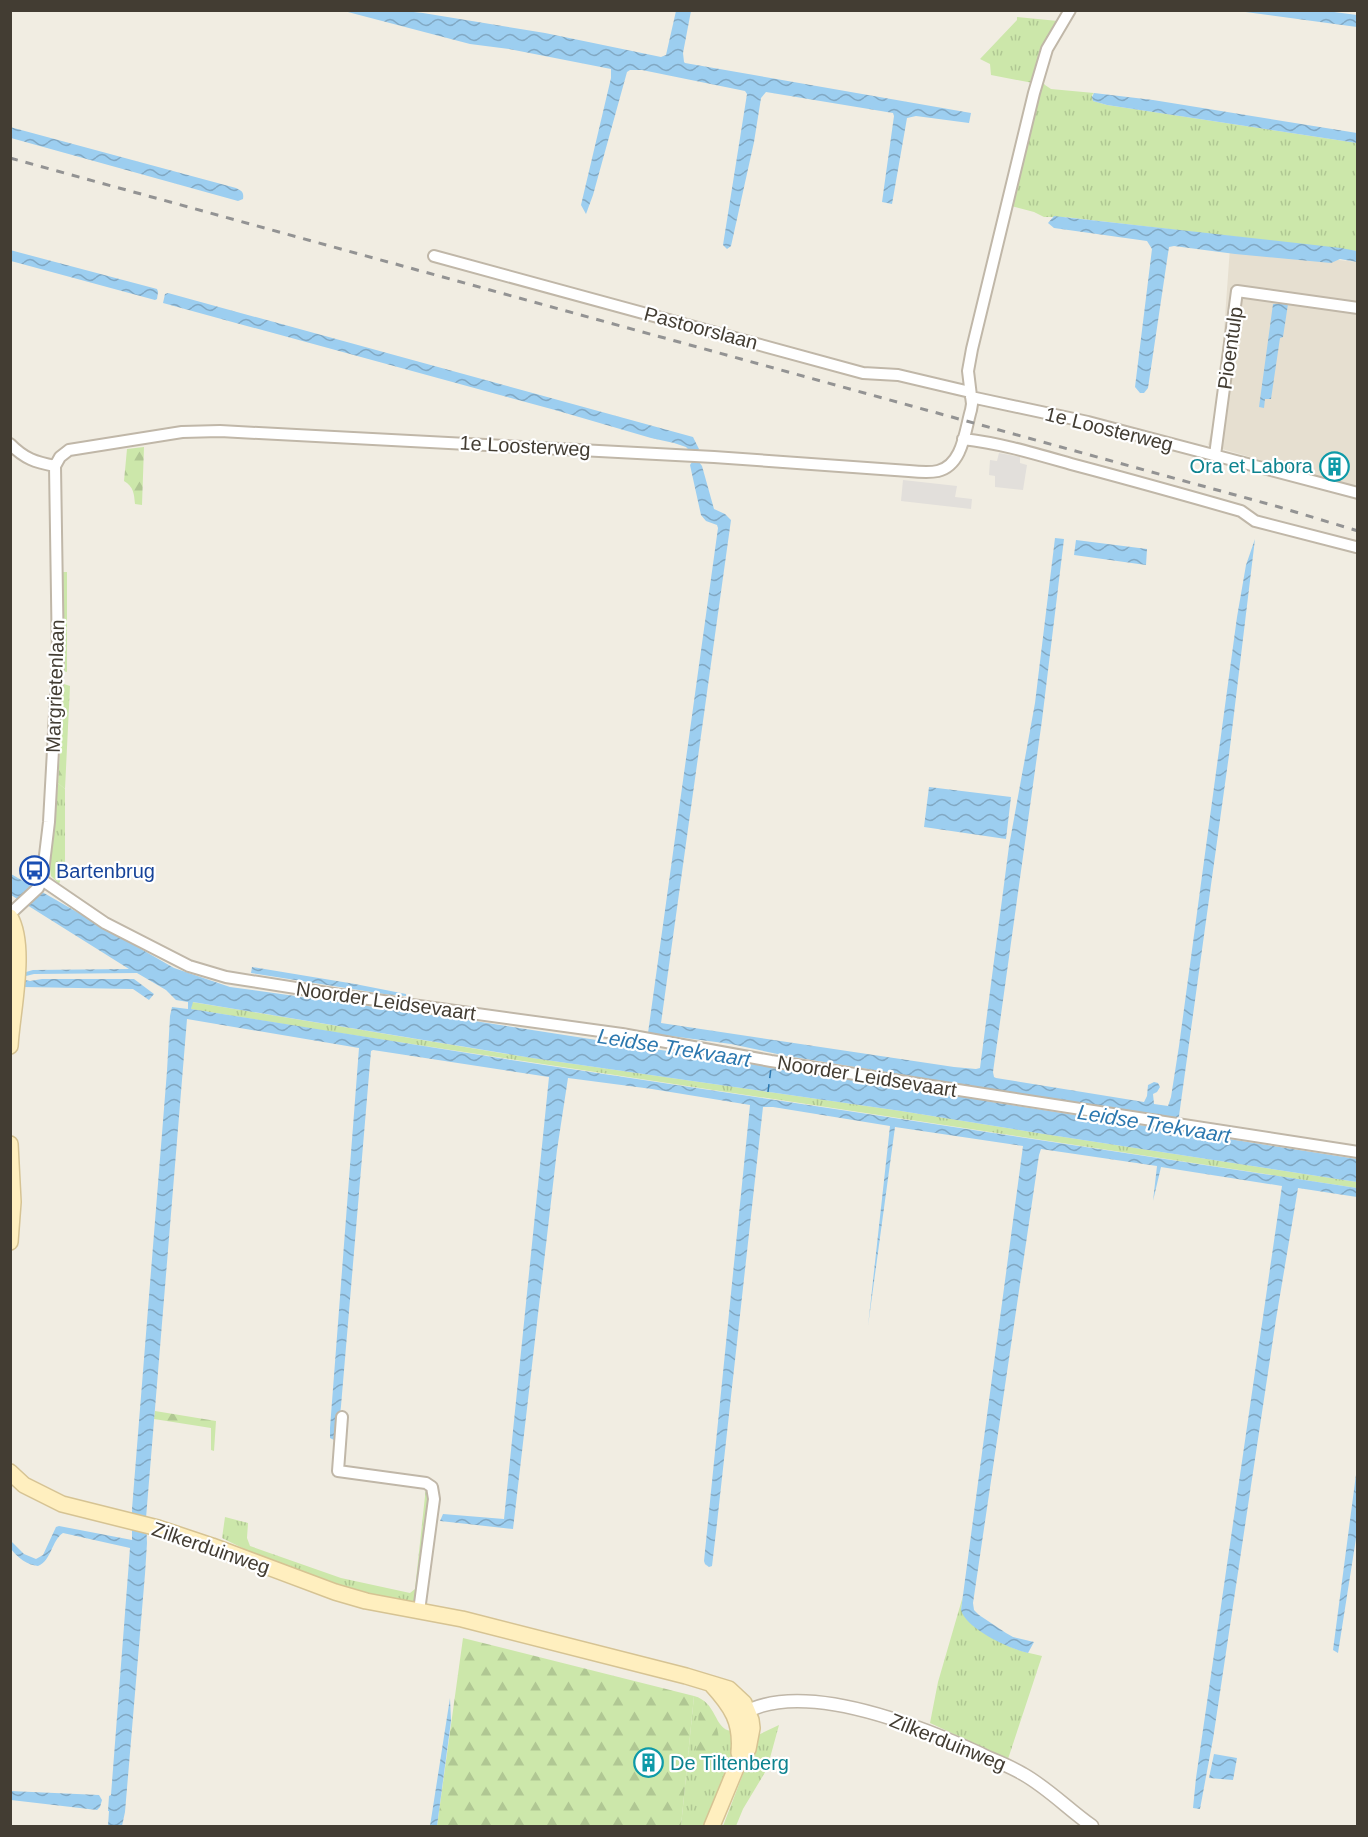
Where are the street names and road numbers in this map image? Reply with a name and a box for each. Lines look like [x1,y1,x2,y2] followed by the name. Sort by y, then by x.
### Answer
[642,302,760,354] street label: Pastoorslaan
[1213,305,1247,391] street label: Pioentulp
[1043,402,1175,456] street label: 1e Loosterweg
[459,432,591,460] street label: 1e Loosterweg
[42,619,68,753] street label: Margrietenlaan
[295,977,478,1025] street label: Noorder Leidsevaart
[776,1051,959,1101] street label: Noorder Leidsevaart
[149,1518,273,1578] street label: Zilkerduinweg
[887,1709,1009,1775] street label: Zilkerduinweg

